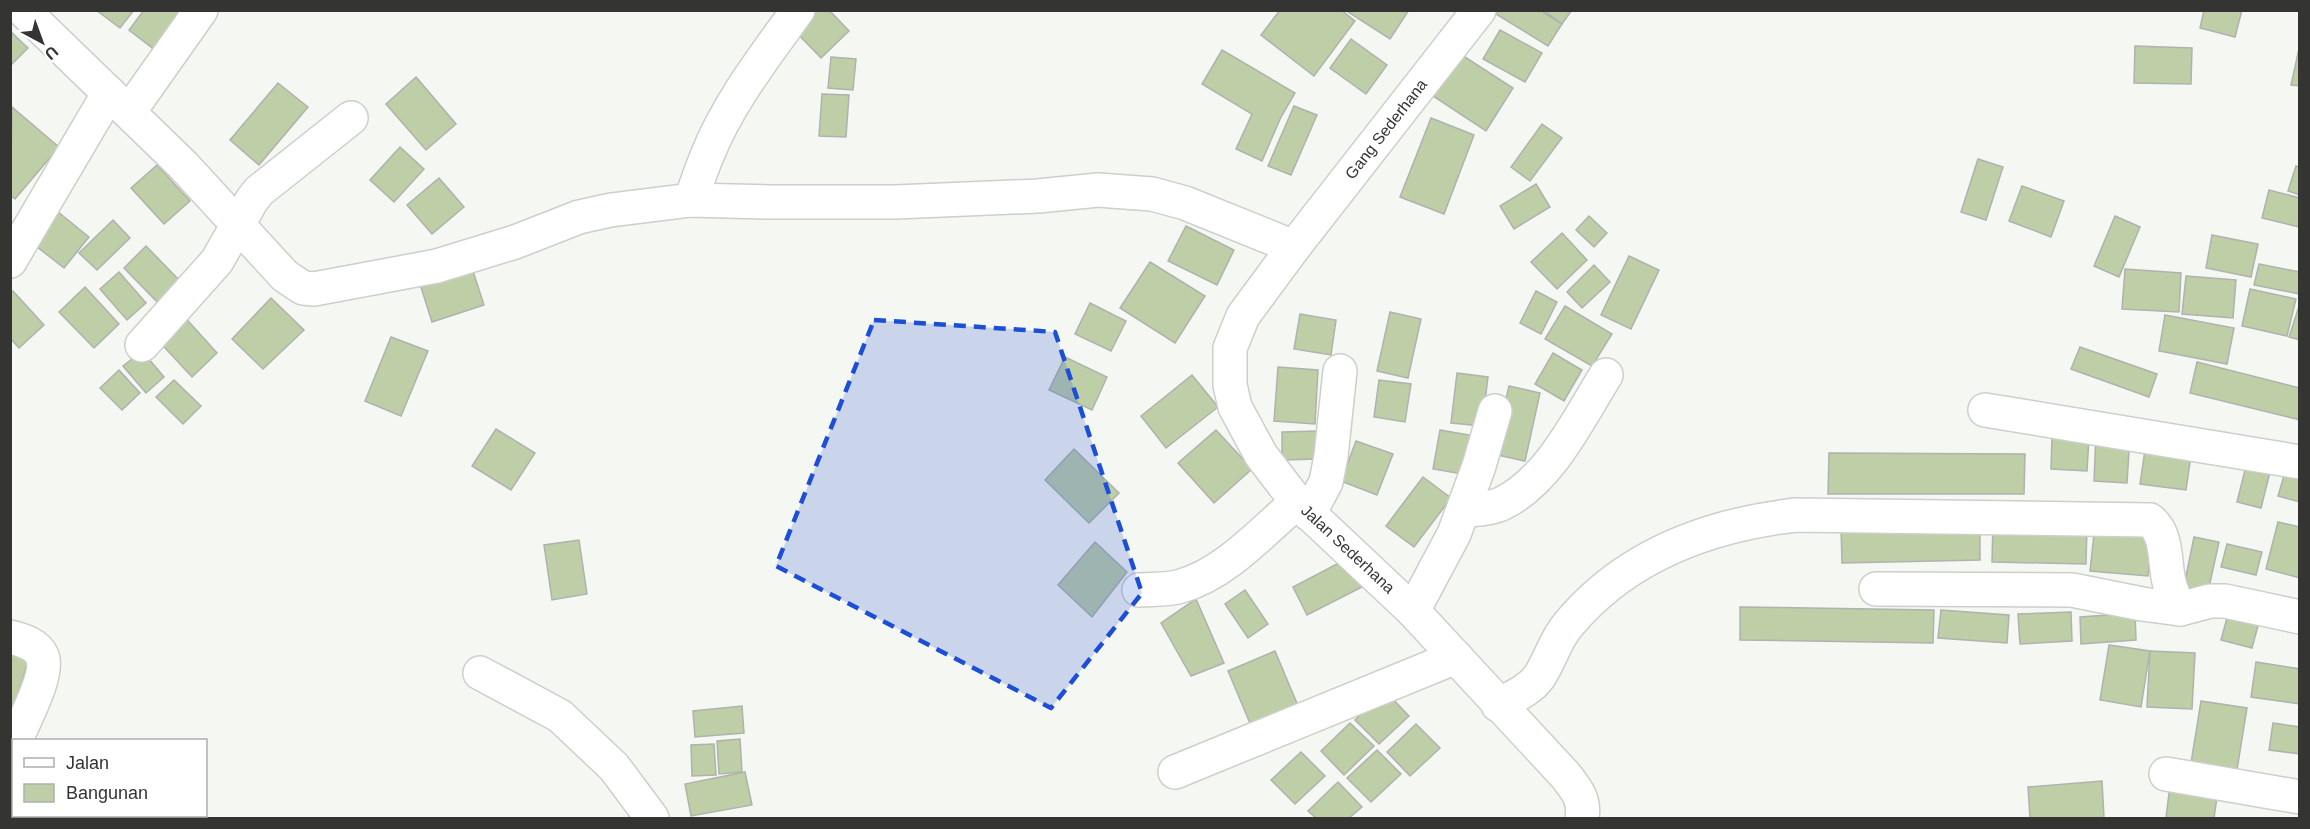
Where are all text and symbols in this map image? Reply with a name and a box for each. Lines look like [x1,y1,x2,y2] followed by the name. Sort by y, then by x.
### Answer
[12,12,72,72] north arrow
[42,43,61,63] text: U
[1342,76,1430,182] street label: Gang Sederhana
[1298,502,1398,597] street label: Jalan Sederhana
[12,739,207,817] legend
[66,753,109,773] text: Jalan
[66,783,148,803] text: Bangunan

